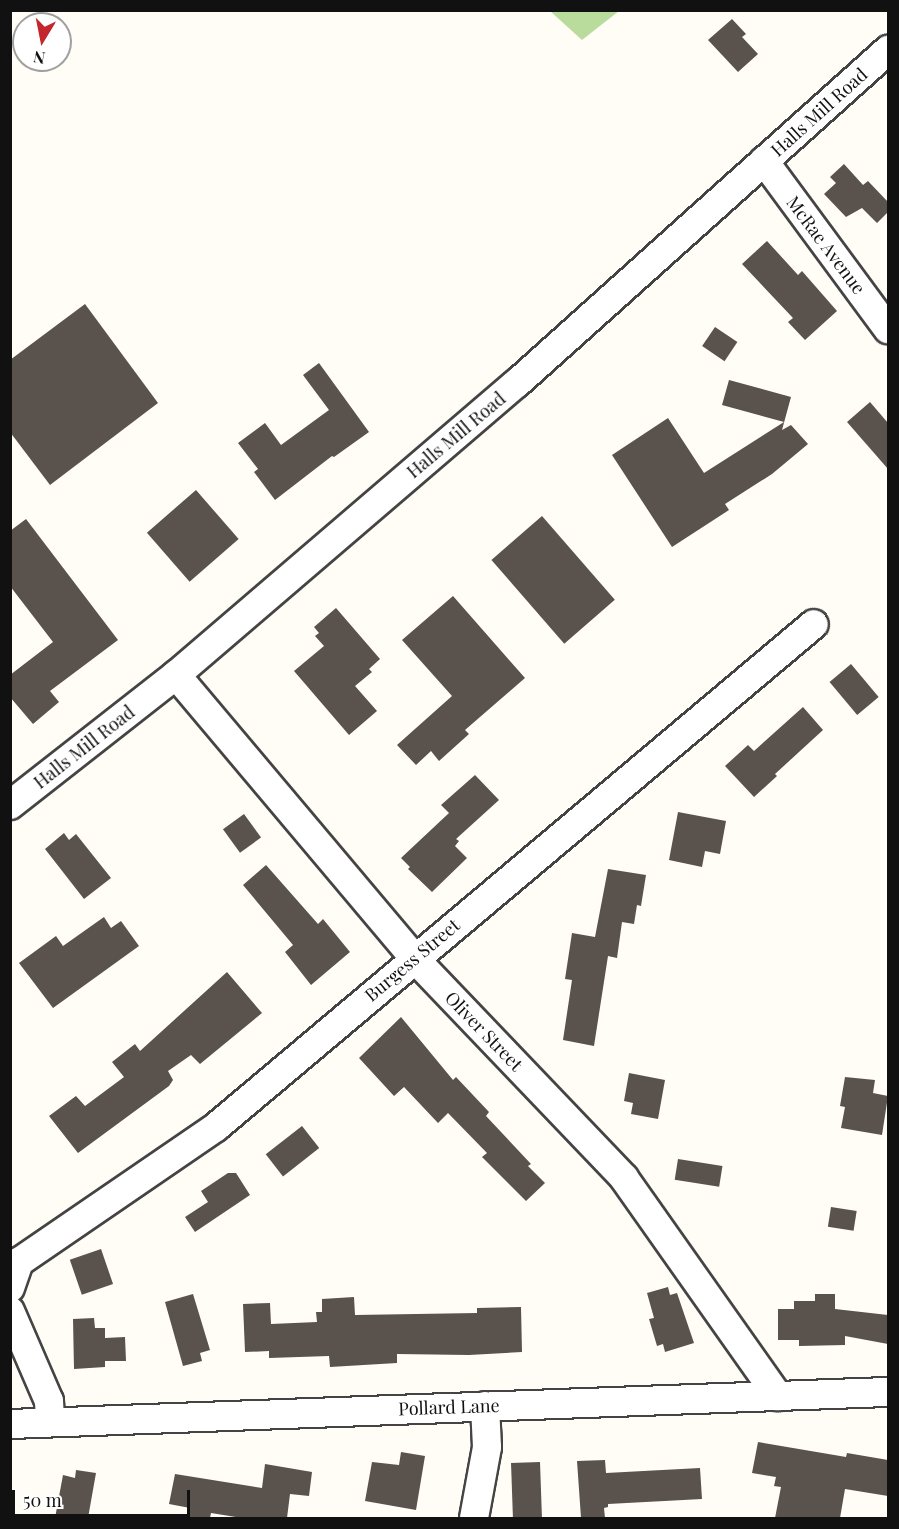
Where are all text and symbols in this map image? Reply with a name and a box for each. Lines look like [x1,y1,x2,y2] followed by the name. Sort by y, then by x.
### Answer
[12,12,72,72] north arrow
[32,47,47,70] text: N
[766,63,872,161] street label: Halls Mill Road
[782,191,870,299] street label: McRae Avenue
[402,388,510,482] street label: Halls Mill Road
[29,701,139,793] street label: Halls Mill Road
[360,914,464,1006] street label: Burgess Street
[441,987,527,1075] street label: Oliver Street
[398,1394,500,1420] street label: Pollard Lane
[15,1478,194,1516] scale bar
[23,1488,62,1512] text: 50 m

